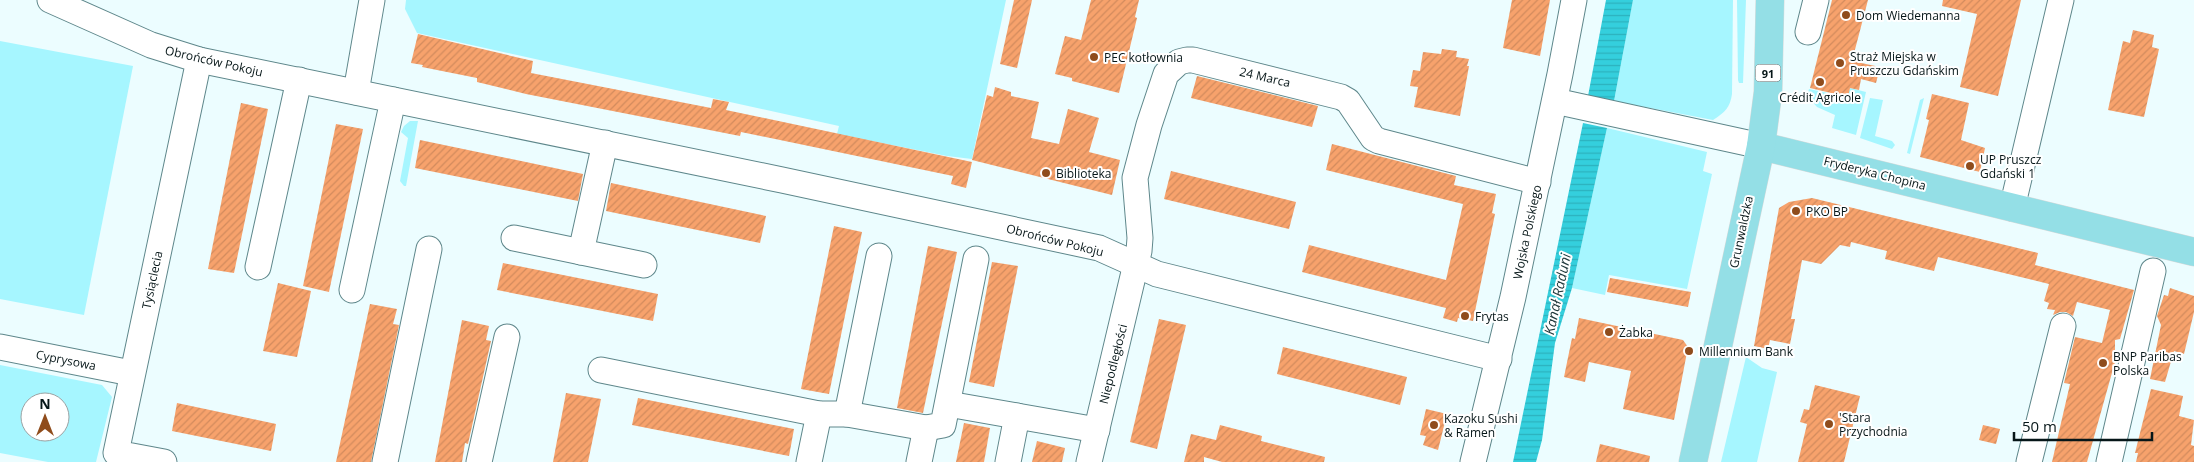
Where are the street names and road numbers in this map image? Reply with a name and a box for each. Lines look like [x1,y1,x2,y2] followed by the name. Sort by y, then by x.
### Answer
[163,41,265,81] street label: Obrońców Pokoju
[1238,63,1292,91] street label: 24 Marca
[1756,64,1780,82] road number: 91
[1822,152,1928,194] street label: Fryderyka Chopina
[1509,183,1545,281] street label: Wojska Polskiego
[1725,194,1757,270] street label: Grunwaldzka
[1004,220,1106,260] street label: Obrońców Pokoju
[138,249,166,311] street label: Tysiąclecia
[1095,322,1131,406] street label: Niepodległości
[35,346,97,374] street label: Cyprysowa

